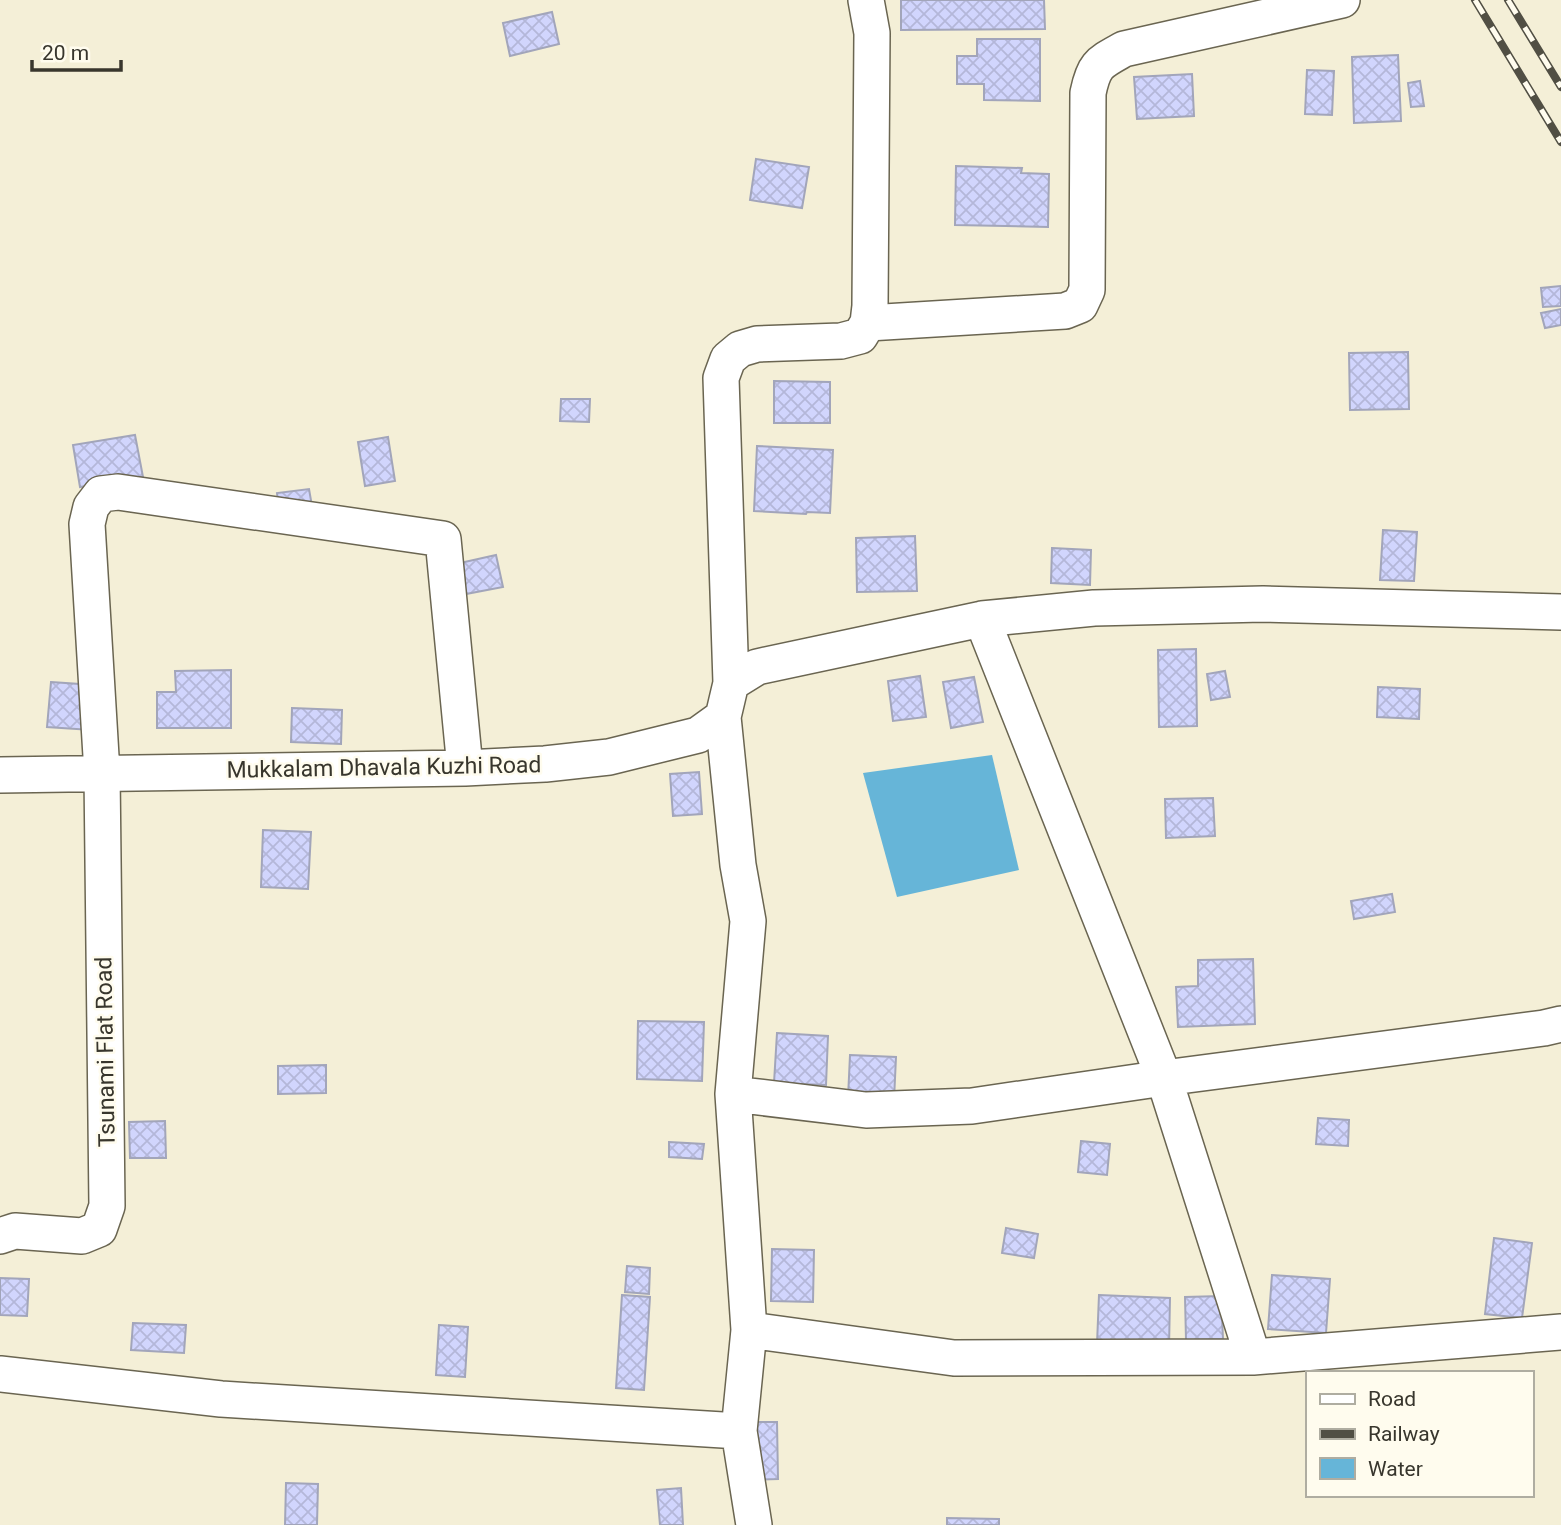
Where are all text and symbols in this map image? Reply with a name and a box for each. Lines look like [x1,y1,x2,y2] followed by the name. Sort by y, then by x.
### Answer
[32,28,121,72] scale bar
[42,41,89,65] text: 20 m
[226,751,542,784] street label: Mukkalam Dhavala Kuzhi Road
[90,957,121,1147] street label: Tsunami Flat Road
[1306,1371,1533,1497] legend
[1368,1387,1416,1411] text: Road
[1368,1422,1440,1446] text: Railway
[1368,1457,1423,1481] text: Water

